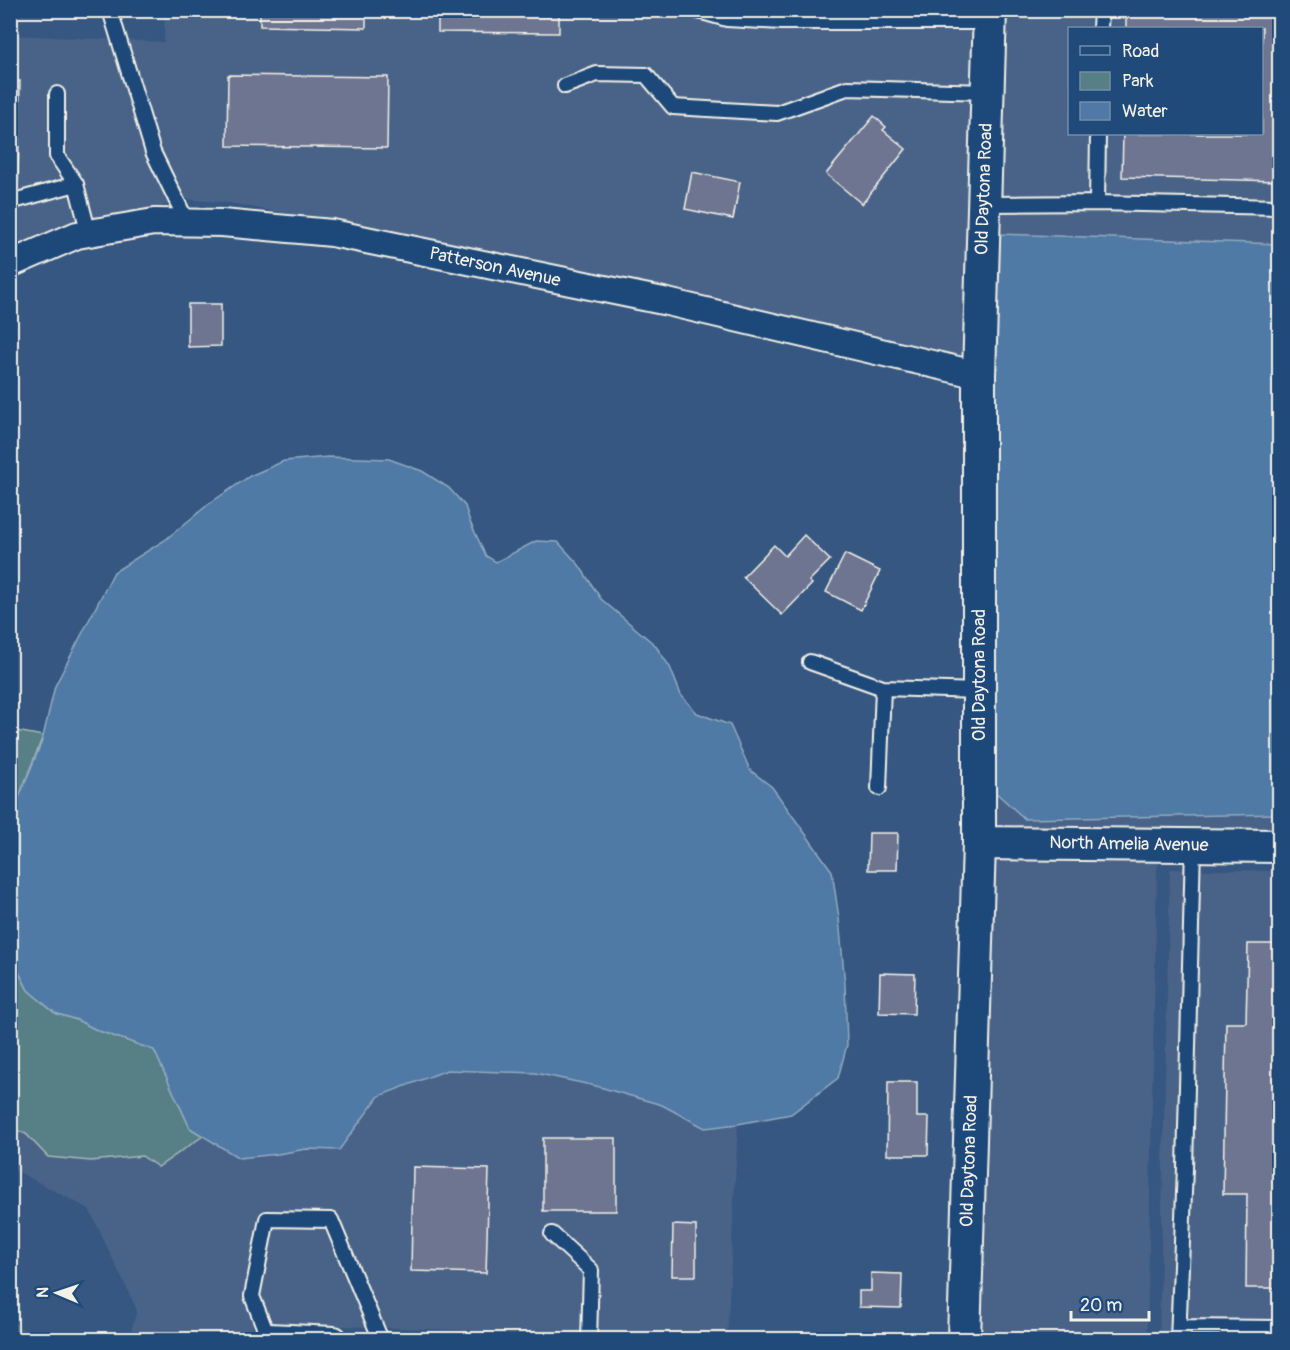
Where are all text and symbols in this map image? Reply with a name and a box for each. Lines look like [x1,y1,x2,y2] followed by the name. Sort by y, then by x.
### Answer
[1068,27,1263,135] legend
[1122,40,1159,63] text: Road
[1122,70,1154,93] text: Park
[1122,100,1168,123] text: Water
[970,123,998,255] street label: Old Daytona Road
[427,242,563,292] street label: Patterson Avenue
[968,609,991,741] street label: Old Daytona Road
[1049,831,1209,857] street label: North Amelia Avenue
[955,1095,983,1227] street label: Old Daytona Road
[27,1263,87,1323] north arrow
[1071,1284,1149,1322] scale bar
[33,1287,53,1298] text: N
[1080,1294,1122,1317] text: 20 m

